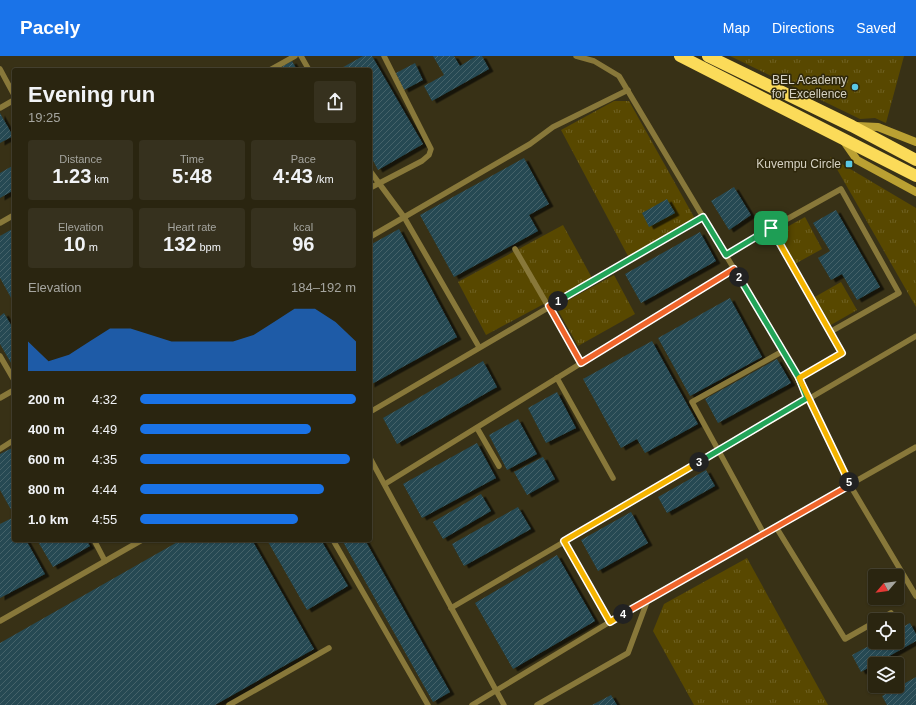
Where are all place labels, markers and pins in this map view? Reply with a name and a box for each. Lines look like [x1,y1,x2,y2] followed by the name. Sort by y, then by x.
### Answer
[772,73,847,101] place label: BEL Academy for Excellence
[850,82,860,92] marker: BEL Academy for Excellence
[756,157,841,171] place label: Kuvempu Circle
[844,159,854,169] marker: Kuvempu Circle
[754,211,788,245] pin
[729,267,749,287] pin: 2
[548,291,568,311] pin: 1
[689,452,709,472] pin: 3
[839,472,859,492] pin: 5
[613,604,633,624] pin: 4

